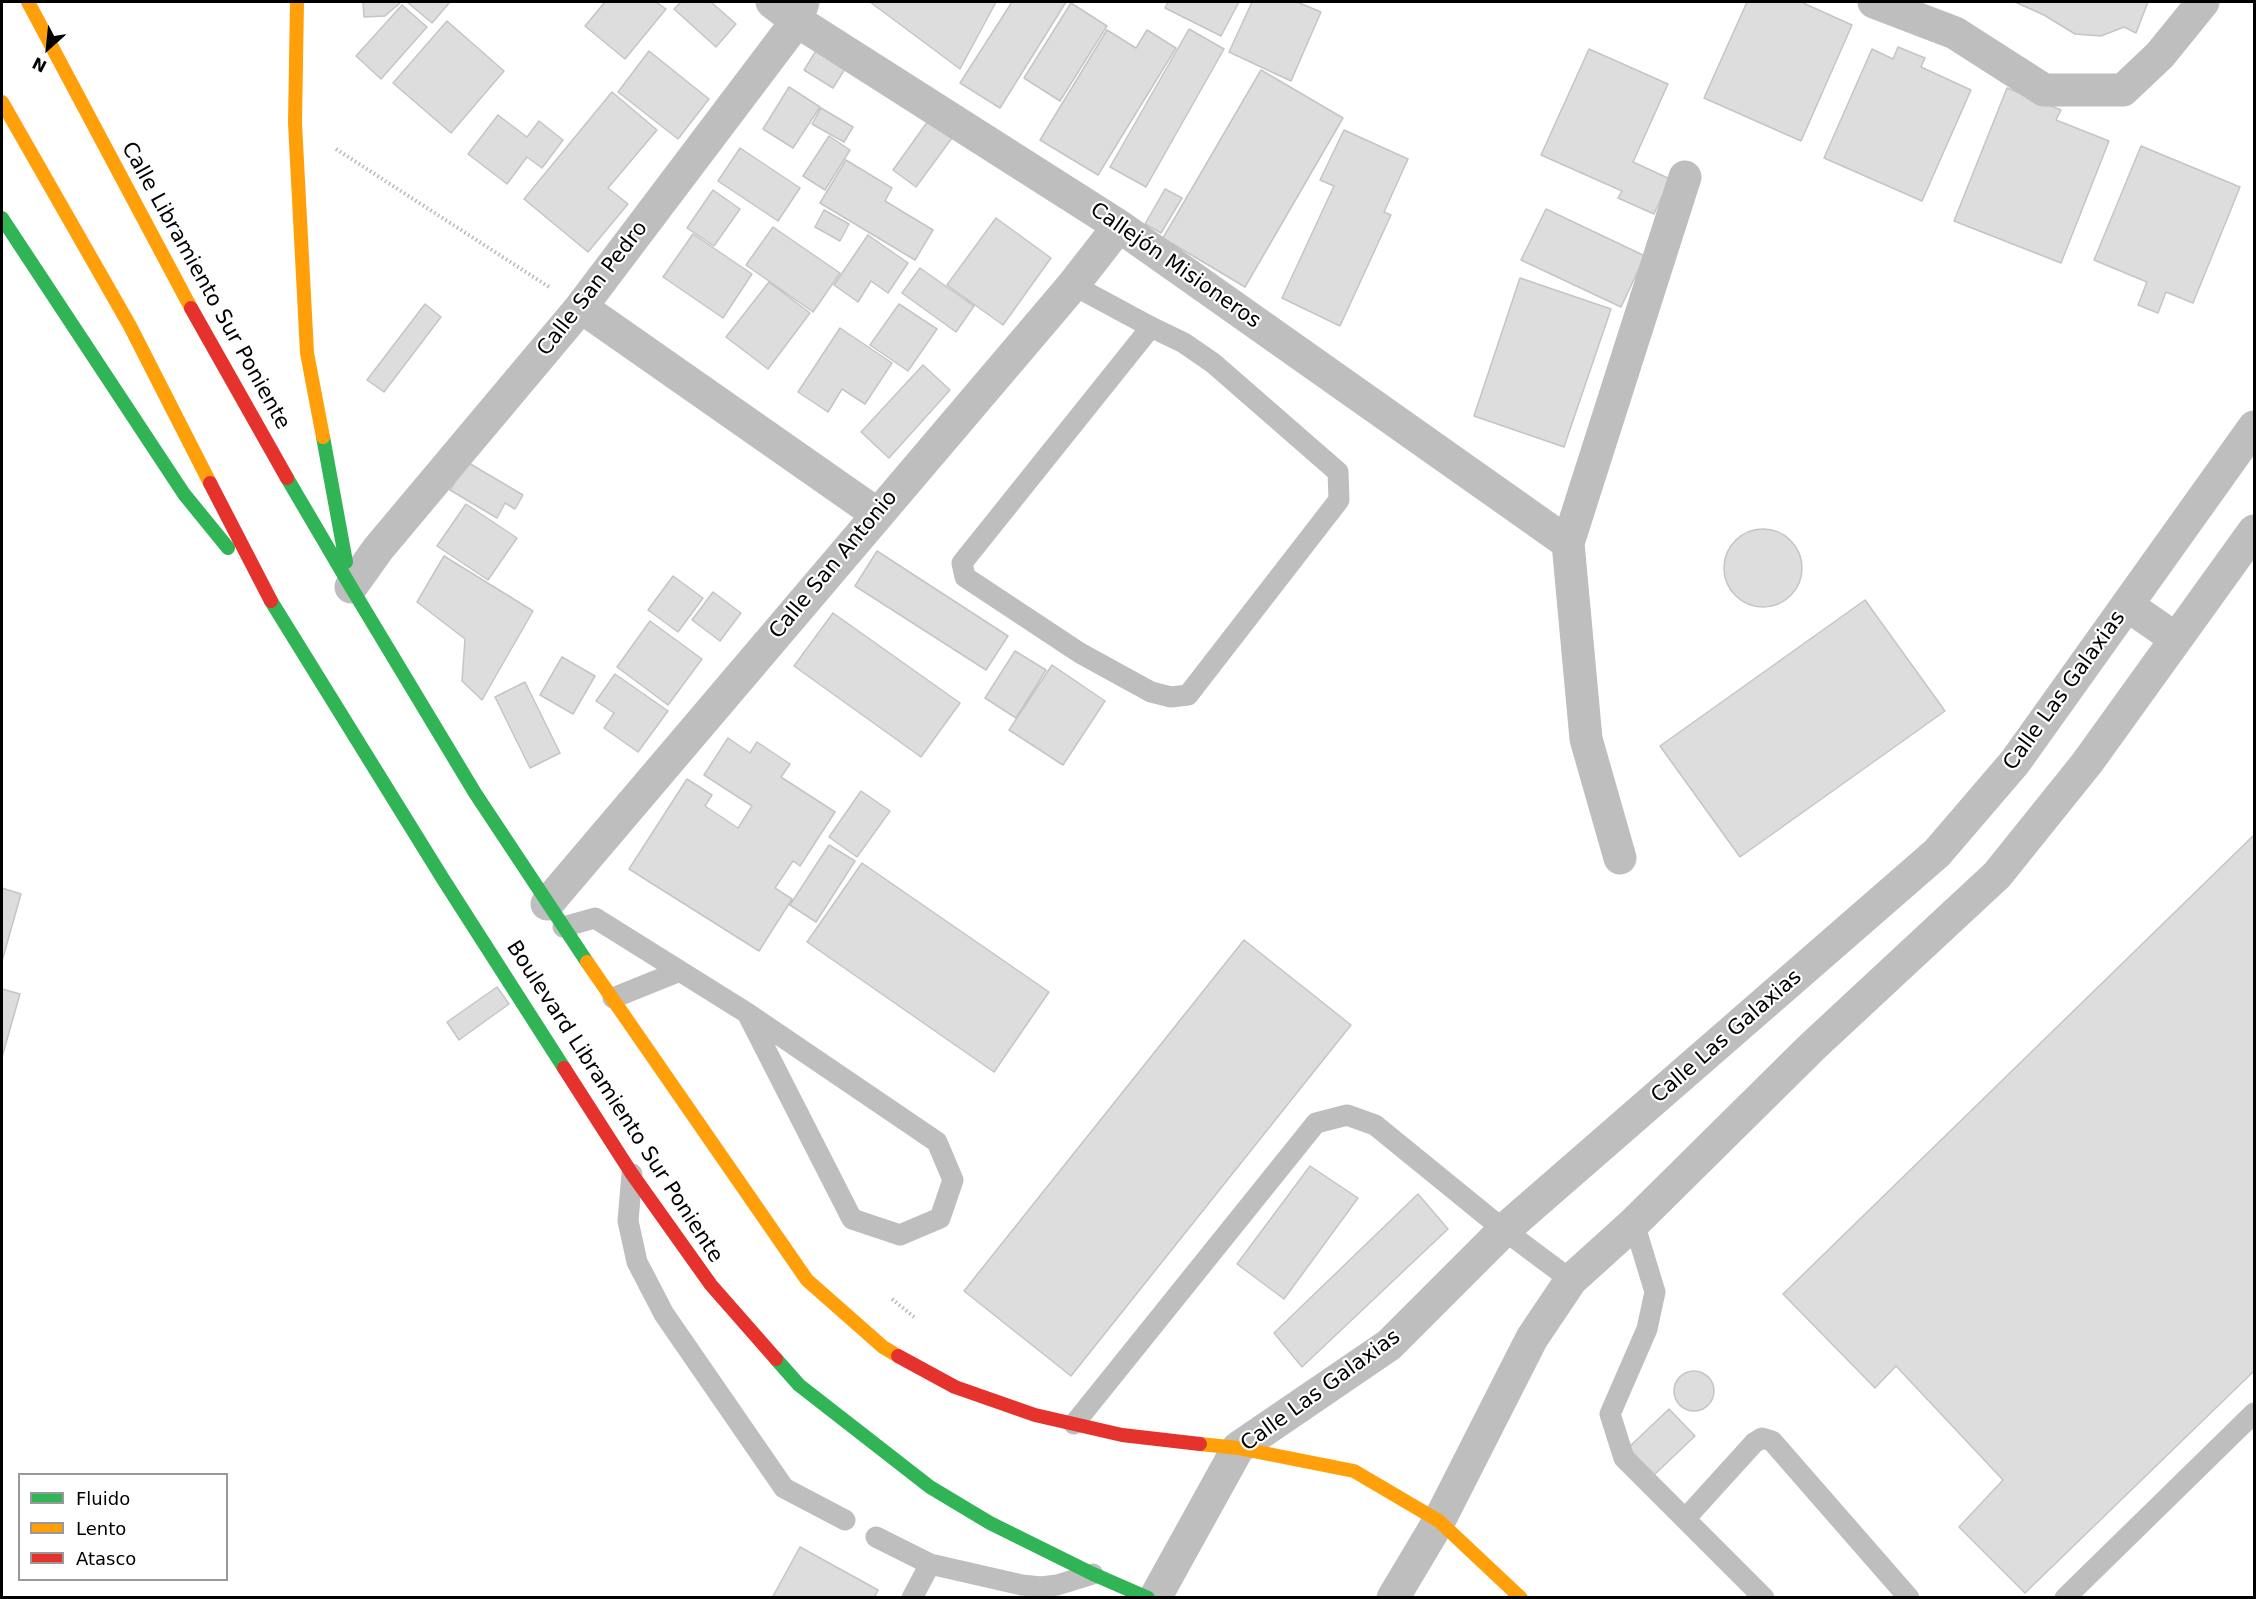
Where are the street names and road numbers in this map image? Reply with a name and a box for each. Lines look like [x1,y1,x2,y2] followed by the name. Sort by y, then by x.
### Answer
[115,138,295,434] street label: Calle Libramiento Sur Poniente
[1085,198,1265,334] street label: Callejón Misioneros
[533,217,653,361] street label: Calle San Pedro
[765,486,903,644] street label: Calle San Antonio
[1999,606,2131,776] street label: Calle Las Galaxias
[500,936,728,1268] street label: Boulevard Libramiento Sur Poniente
[1647,965,1807,1109] street label: Calle Las Galaxias
[1236,1325,1406,1457] street label: Calle Las Galaxias

